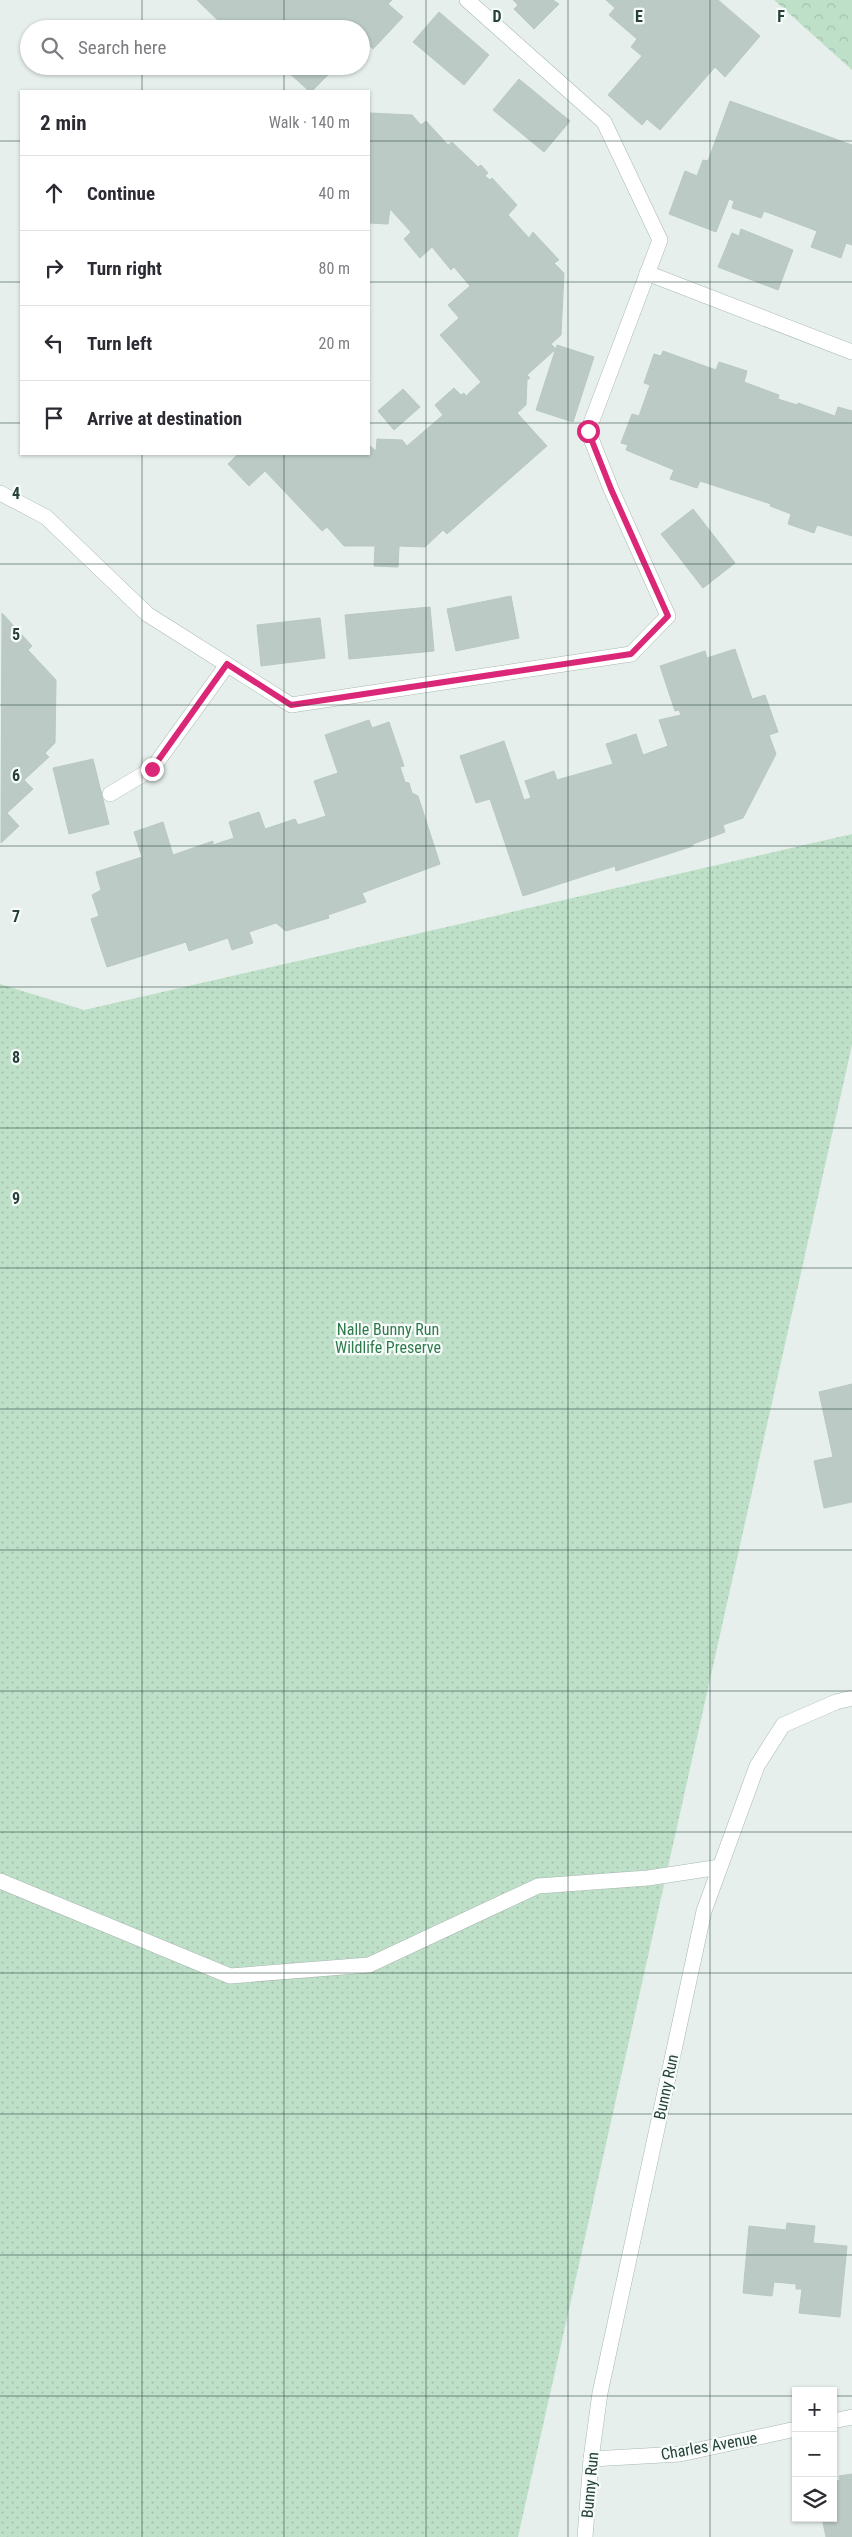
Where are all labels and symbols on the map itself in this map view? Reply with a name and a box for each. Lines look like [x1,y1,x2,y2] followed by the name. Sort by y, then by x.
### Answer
[492,7,502,26] text: D
[635,7,643,26] text: E
[777,7,785,26] text: F
[577,420,600,443] route start
[12,484,20,503] text: 4
[12,625,20,644] text: 5
[141,758,164,781] route end
[12,766,20,785] text: 6
[12,907,20,926] text: 7
[12,1048,20,1067] text: 8
[12,1189,20,1208] text: 9
[335,1320,441,1357] park label: Nalle Bunny Run Wildlife Preserve
[650,2053,682,2121] street label: Bunny Run
[659,2428,759,2464] street label: Charles Avenue
[578,2451,602,2519] street label: Bunny Run

